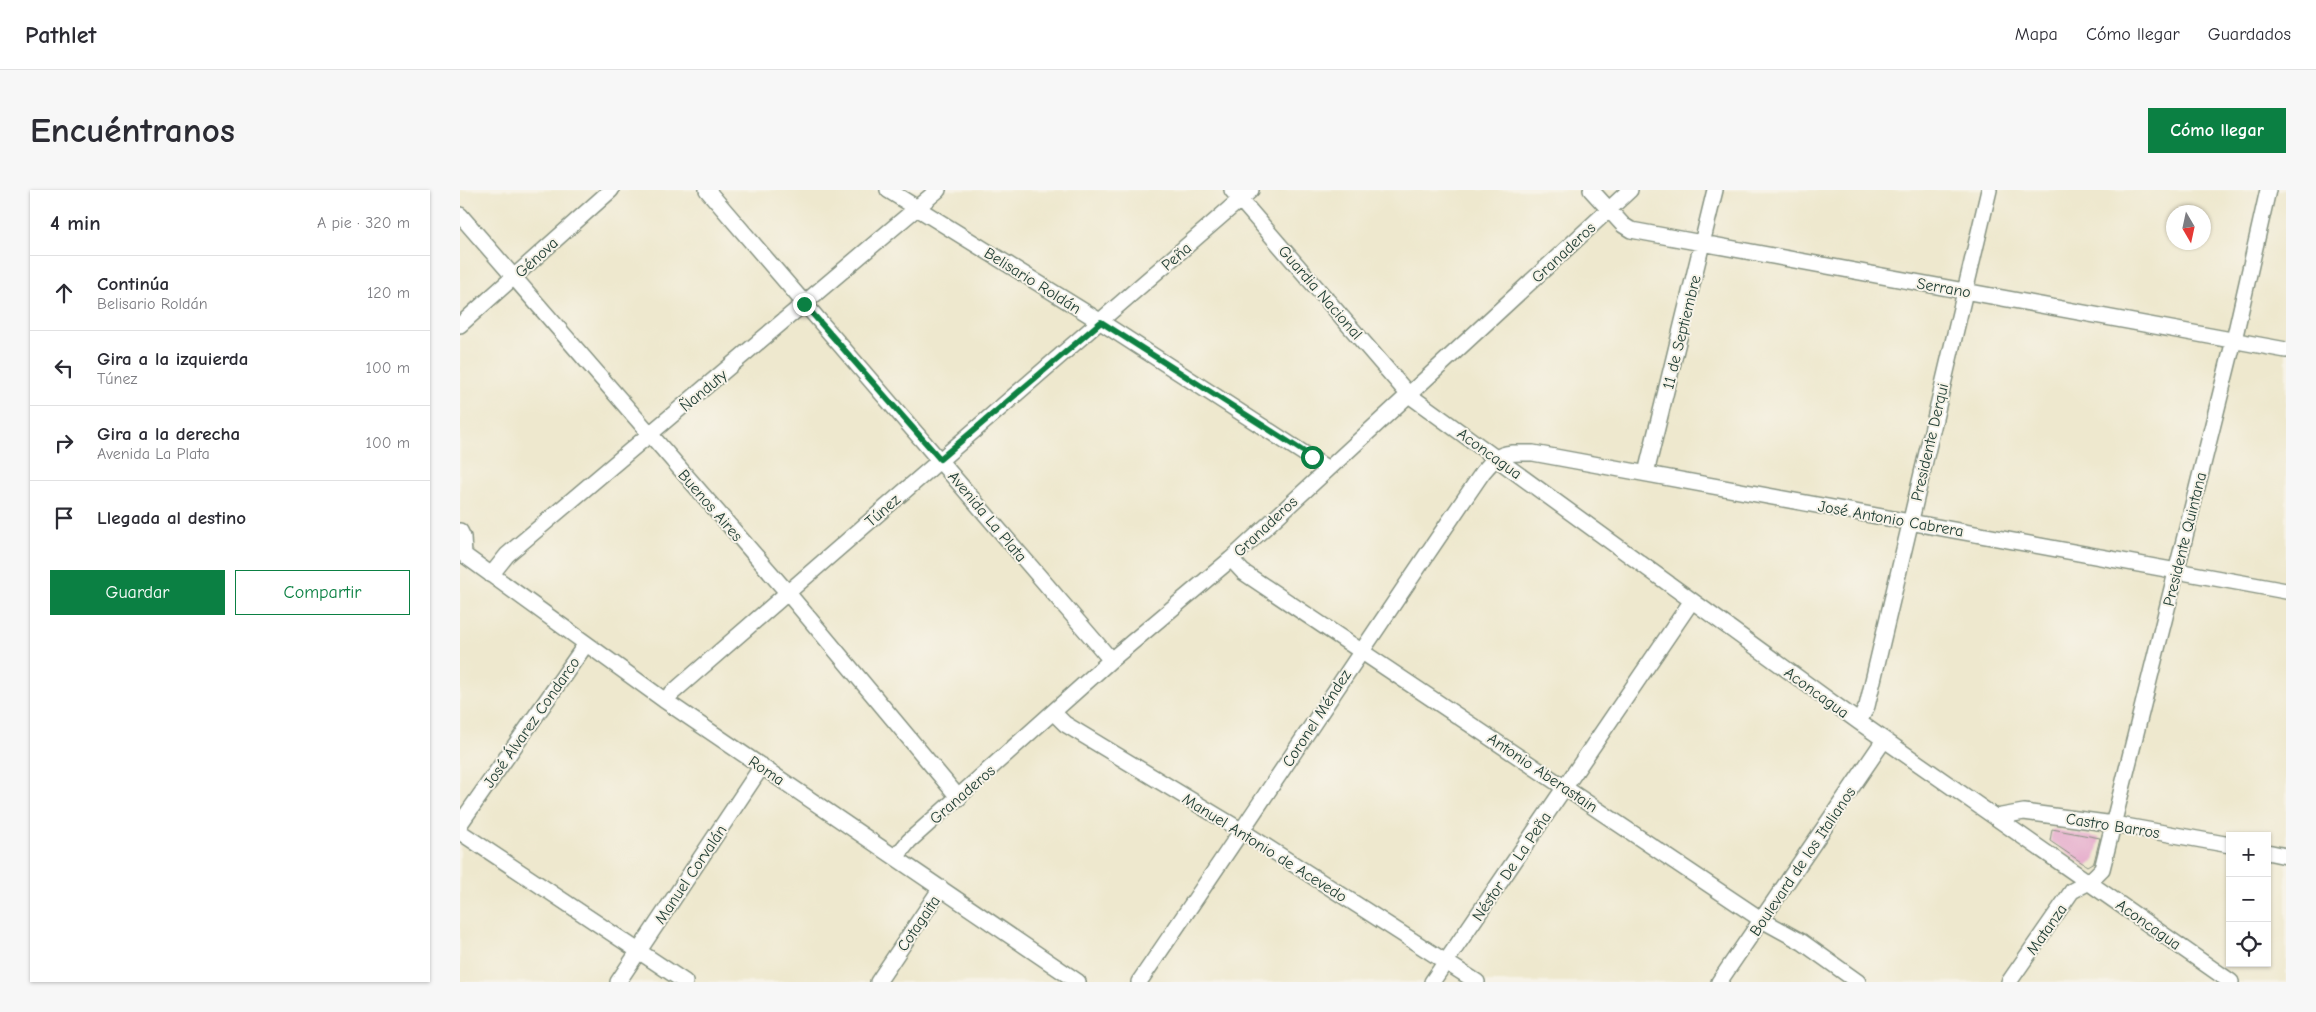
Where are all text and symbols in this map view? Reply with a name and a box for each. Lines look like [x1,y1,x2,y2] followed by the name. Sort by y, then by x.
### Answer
[25,21,96,49] text: Pathlet
[2015,24,2058,45] text: Mapa
[2086,24,2180,45] text: Cómo llegar
[2208,24,2291,45] text: Guardados
[2148,108,2286,153] button: Cómo llegar
[30,110,235,151] text: Encuéntranos
[2166,205,2211,250] north arrow
[50,211,101,235] text: 4 min
[317,214,410,232] text: A pie · 320 m
[1528,218,1599,287] street label: Granaderos
[512,234,562,282] street label: Génova
[1158,239,1195,275] street label: Peña
[1275,242,1366,343] street label: Guardia Nacional
[981,244,1084,318] street label: Belisario Roldán
[97,273,169,295] text: Continúa
[1659,273,1705,391] street label: 11 de Septiembre
[1915,274,1972,302] street label: Serrano
[50,279,78,307] icon: ahead
[367,284,410,302] text: 120 m
[793,293,816,316] route end
[97,295,208,313] text: Belisario Roldán
[97,348,248,370] text: Gira a la izquierda
[50,354,78,382] icon: left
[366,359,410,377] text: 100 m
[676,365,732,416] street label: Ñanduty
[97,370,137,388] text: Túnez
[1908,382,1952,503] street label: Presidente Derqui
[97,423,240,445] text: Gira a la derecha
[1454,424,1525,483] street label: Aconcagua
[50,429,78,457] icon: right
[366,434,410,452] text: 100 m
[97,445,210,463] text: Avenida La Plata
[1301,446,1324,469] route start
[674,466,746,545] street label: Buenos Aires
[944,468,1030,566] street label: Avenida La Plata
[2160,470,2210,608] street label: Presidente Quintana
[862,491,904,531] street label: Túnez
[1230,492,1301,561] street label: Granaderos
[1817,497,1965,541] street label: José Antonio Cabrera
[50,504,78,532] icon: arrive
[97,507,246,529] text: Llegada al destino
[50,570,225,615] button: Guardar
[235,570,410,615] button: Compartir
[479,653,584,791] street label: José Álvarez Condarco
[1781,663,1852,722] street label: Aconcagua
[1279,667,1355,771] street label: Coronel Méndez
[1484,729,1601,816] street label: Antonio Aberastain
[745,752,788,789] street label: Roma
[926,761,999,828] street label: Granaderos
[1746,783,1860,940] street label: Boulevard de los Italianos
[1179,790,1350,906] street label: Manuel Antonio de Acevedo
[1469,809,1555,925] street label: Néstor De La Peña
[2065,810,2161,842] street label: Castro Barros
[651,822,731,927] street label: Manuel Corvalán
[2226,832,2271,967] map controls
[2226,832,2271,877] button: +
[2226,877,2271,922] button: −
[894,892,944,955] street label: Cotagaita
[2112,896,2184,954] street label: Aconcagua
[2023,901,2071,958] street label: Matanza
[2226,922,2271,967] button: locate

